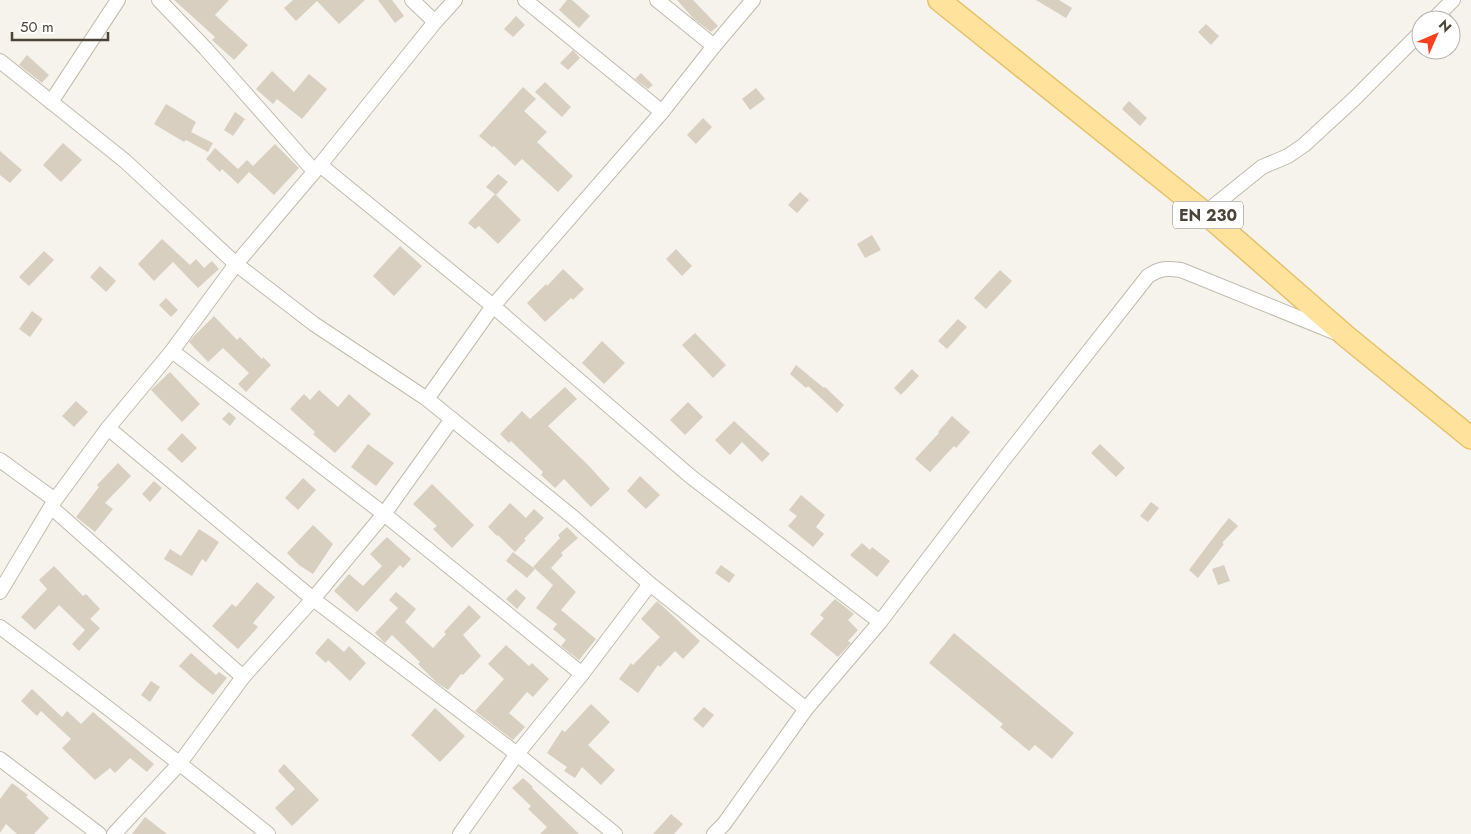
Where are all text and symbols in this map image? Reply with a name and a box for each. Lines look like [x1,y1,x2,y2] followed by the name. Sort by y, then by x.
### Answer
[12,10,109,42] scale bar
[1411,10,1461,60] north arrow
[1434,15,1456,37] text: N
[20,16,54,38] text: 50 m
[1173,202,1243,228] road number: EN 230

